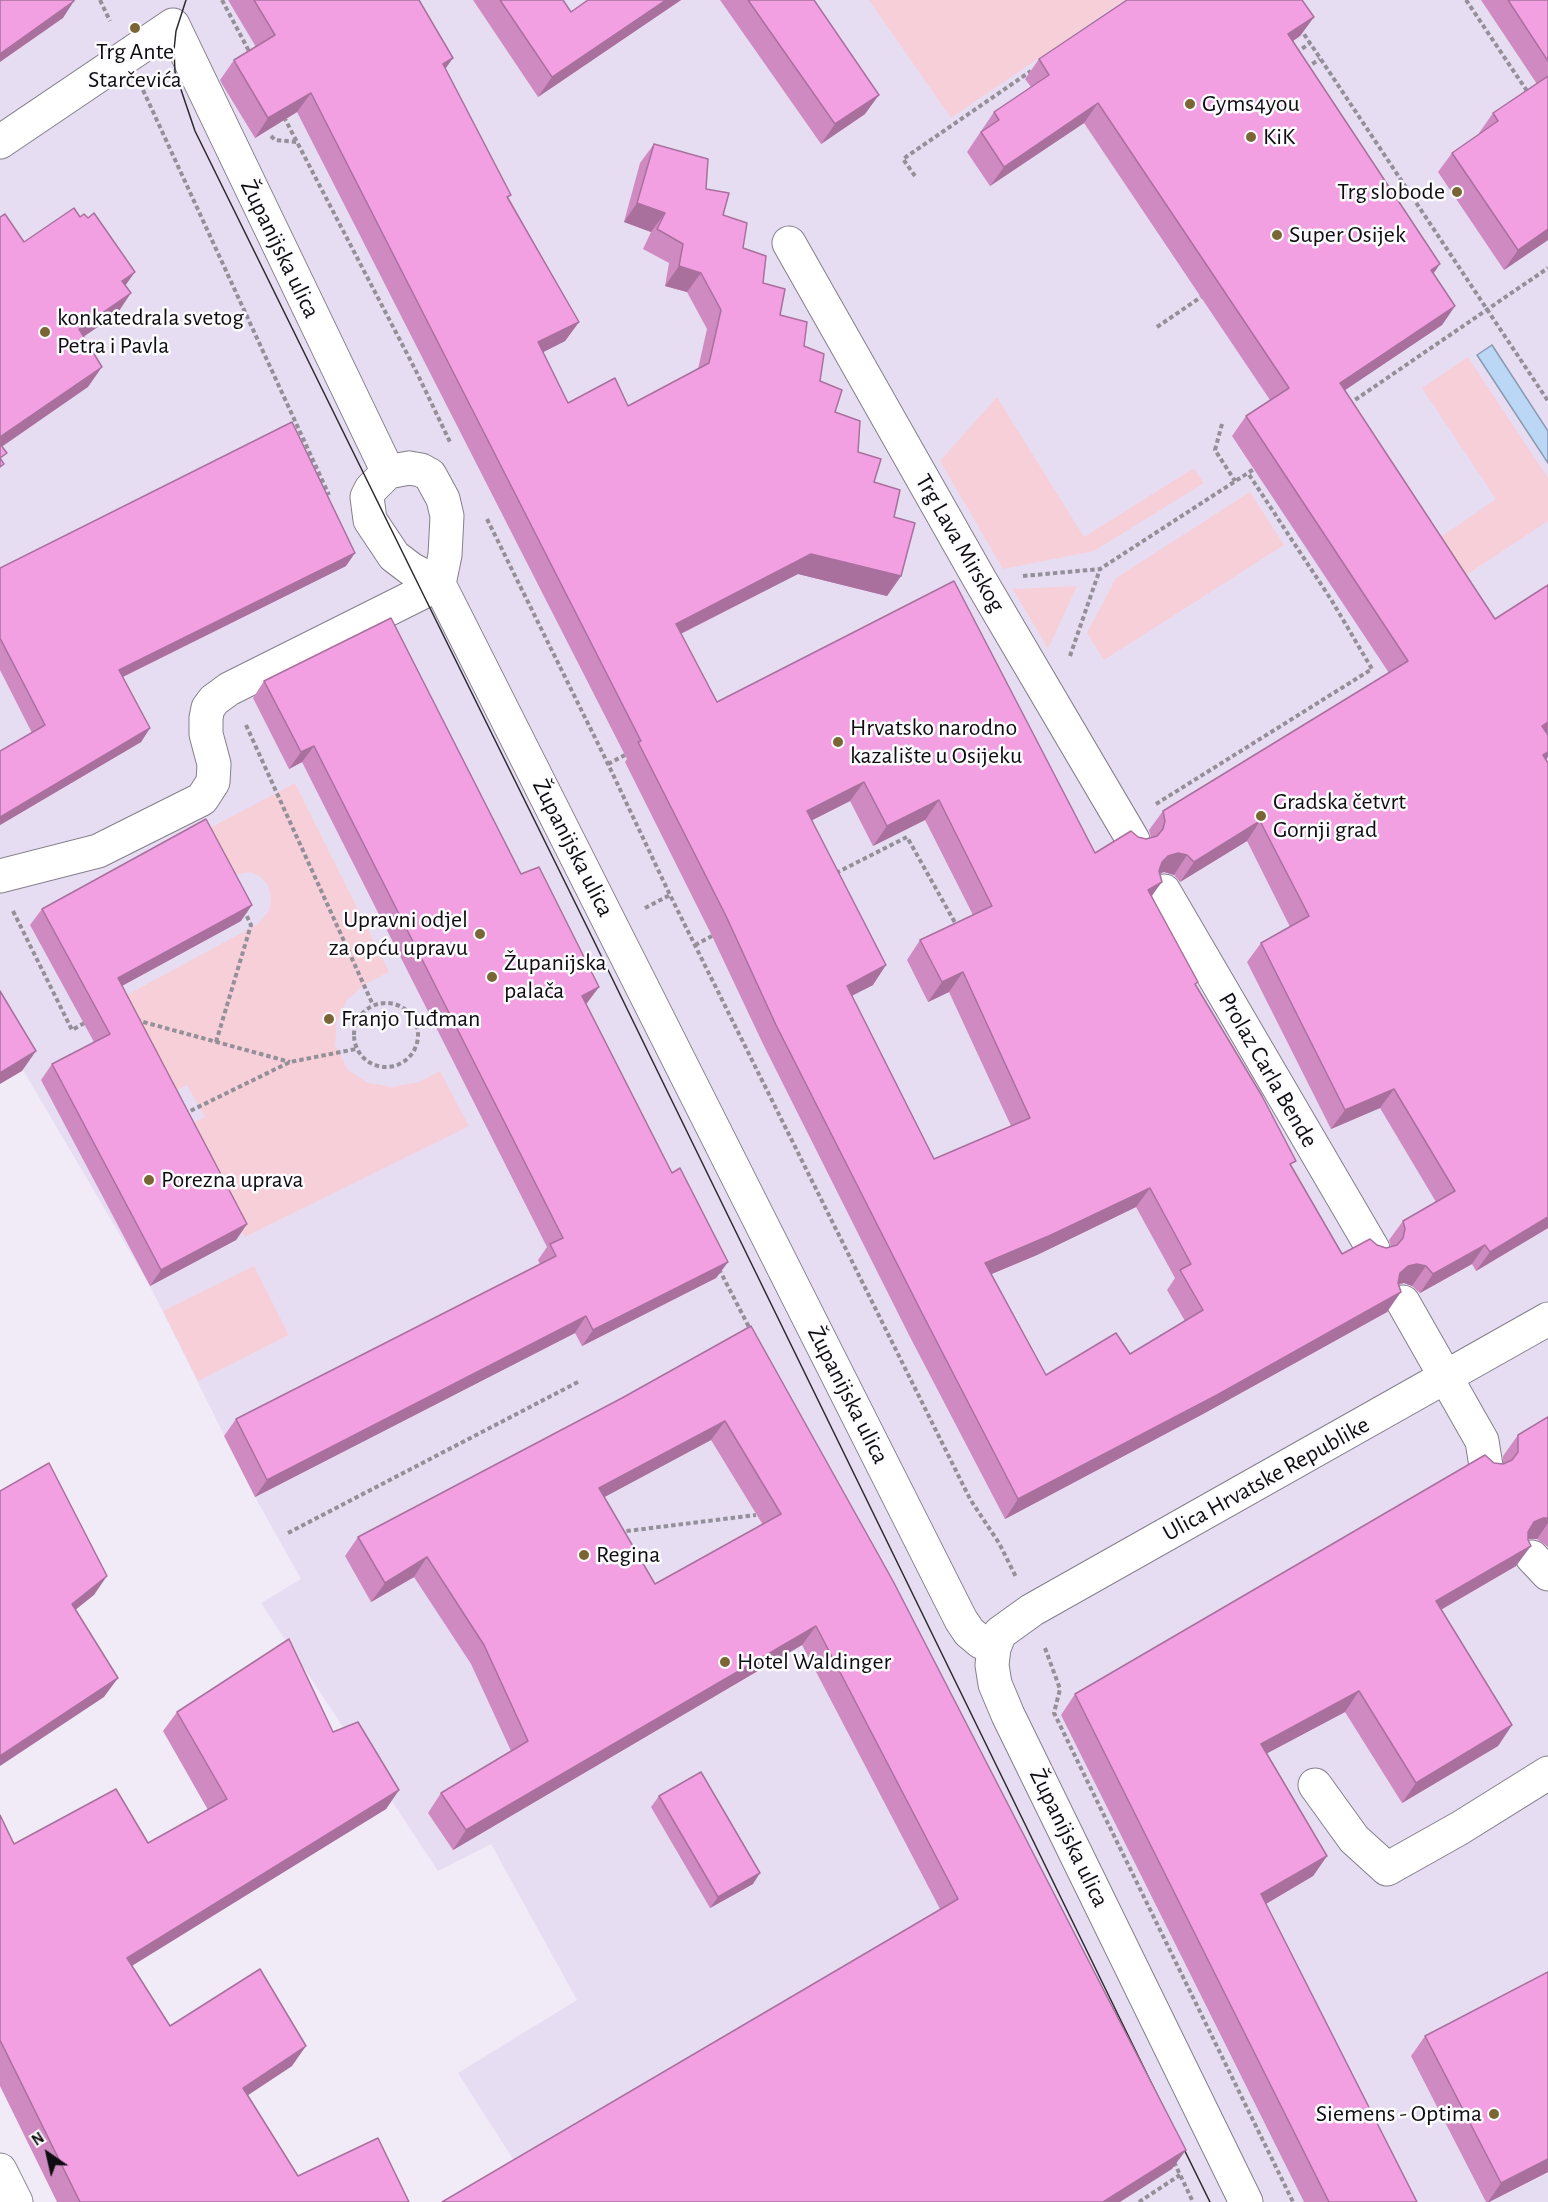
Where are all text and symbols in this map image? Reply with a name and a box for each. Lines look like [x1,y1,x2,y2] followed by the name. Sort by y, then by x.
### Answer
[128,21,142,35] marker: Trg Ante Starčevića
[88,38,182,94] place label: Trg Ante Starčevića
[1202,90,1300,118] place label: Gyms4you
[1183,97,1197,111] marker: Gyms4you
[1263,123,1295,151] place label: KiK
[1244,130,1258,144] marker: KiK
[234,175,326,323] street label: Županijska ulica
[1337,178,1445,206] place label: Trg slobode
[1450,185,1464,199] marker: Trg slobode
[1289,221,1406,249] place label: Super Osijek
[1270,228,1284,242] marker: Super Osijek
[57,304,244,360] place label: konkatedrala svetog Petra i Pavla
[38,325,52,339] marker: konkatedrala svetog Petra i Pavla
[909,469,1011,617] street label: Trg Lava Mirskog
[850,714,1022,770] place label: Hrvatsko narodno kazalište u Osijeku
[831,735,845,749] marker: Hrvatsko narodno kazalište u Osijeku
[526,774,620,922] street label: Županijska ulica
[1273,788,1406,844] place label: Gradska četvrt Gornji grad
[1254,809,1268,823] marker: Gradska četvrt Gornji grad
[329,906,468,962] place label: Upravni odjel za opću upravu
[473,927,487,941] marker: Upravni odjel za opću upravu
[504,949,607,1005] place label: Županijska palača
[485,970,499,984] marker: Županijska palača
[1212,987,1324,1153] street label: Prolaz Carla Bende
[341,1005,480,1033] place label: Franjo Tuđman
[322,1012,336,1026] marker: Franjo Tuđman
[161,1166,303,1194] place label: Porezna uprava
[142,1173,156,1187] marker: Porezna uprava
[801,1321,895,1469] street label: Županijska ulica
[1158,1410,1374,1548] street label: Ulica Hrvatske Republike
[596,1541,660,1569] place label: Regina
[577,1548,591,1562] marker: Regina
[737,1648,891,1676] place label: Hotel Waldinger
[718,1655,732,1669] marker: Hotel Waldinger
[1023,1764,1115,1912] street label: Županijska ulica
[1316,2100,1482,2128] place label: Siemens - Optima
[1487,2107,1501,2121] marker: Siemens - Optima
[18,2124,78,2184] north arrow
[29,2129,47,2149] text: N

